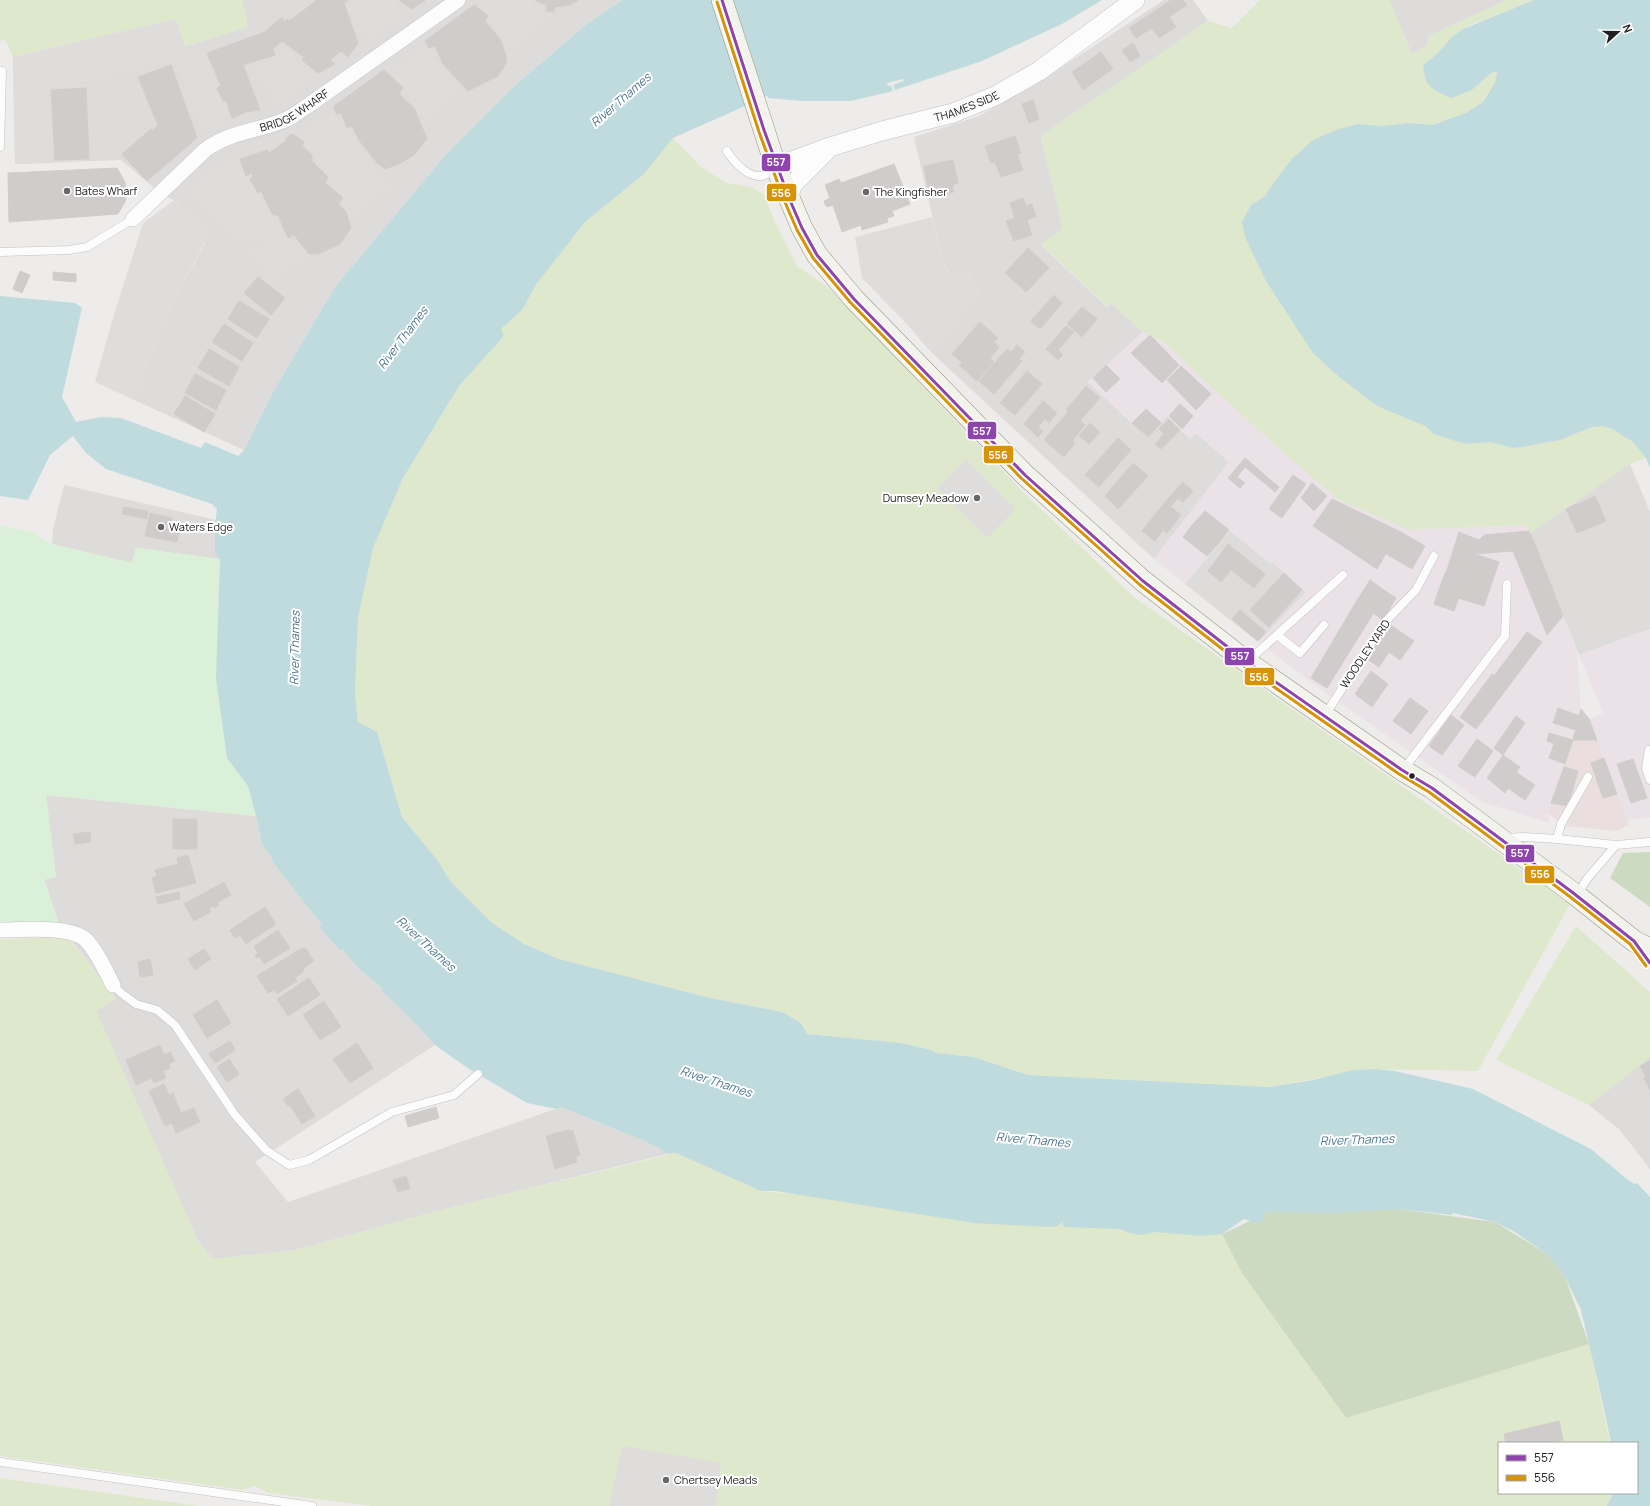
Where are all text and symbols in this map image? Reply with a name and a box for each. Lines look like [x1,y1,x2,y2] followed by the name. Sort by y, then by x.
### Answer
[1598,12,1638,52] north arrow
[1619,22,1636,35] text: N
[587,68,656,130] water label: River Thames
[258,85,332,135] street label: BRIDGE WHARF
[932,87,1002,125] street label: THAMES SIDE
[761,153,791,172] line badge: 557
[767,154,786,169] text: 557
[75,183,137,198] place label: Bates Wharf
[766,183,797,202] line badge: 556
[874,184,947,199] place label: The Kingfisher
[771,185,791,200] text: 556
[62,186,72,196] marker: Bates Wharf
[861,187,871,197] marker: The Kingfisher
[373,302,433,373] water label: River Thames
[967,421,997,440] line badge: 557
[973,423,992,438] text: 557
[983,445,1014,464] line badge: 556
[988,447,1008,462] text: 556
[883,490,970,505] place label: Dumsey Meadow
[972,493,982,503] marker: Dumsey Meadow
[169,519,234,534] place label: Waters Edge
[156,522,166,532] marker: Waters Edge
[285,609,304,685] water label: River Thames
[1336,616,1393,691] street label: WOODLEY YARD
[1224,647,1255,666] line badge: 557
[1231,648,1250,663] text: 557
[1244,667,1275,686] line badge: 556
[1249,669,1269,684] text: 556
[1407,771,1417,781] unlabelled marker
[1505,844,1535,863] line badge: 557
[1511,845,1530,860] text: 557
[1524,865,1555,884] line badge: 556
[1530,866,1550,881] text: 556
[393,912,461,976] water label: River Thames
[678,1062,756,1102] water label: River Thames
[995,1128,1073,1151] water label: River Thames
[1320,1130,1396,1149] water label: River Thames
[1498,1442,1638,1494] legend
[1534,1449,1554,1466] text: 557
[1534,1469,1555,1486] text: 556
[674,1472,757,1487] place label: Chertsey Meads
[661,1475,671,1485] marker: Chertsey Meads

